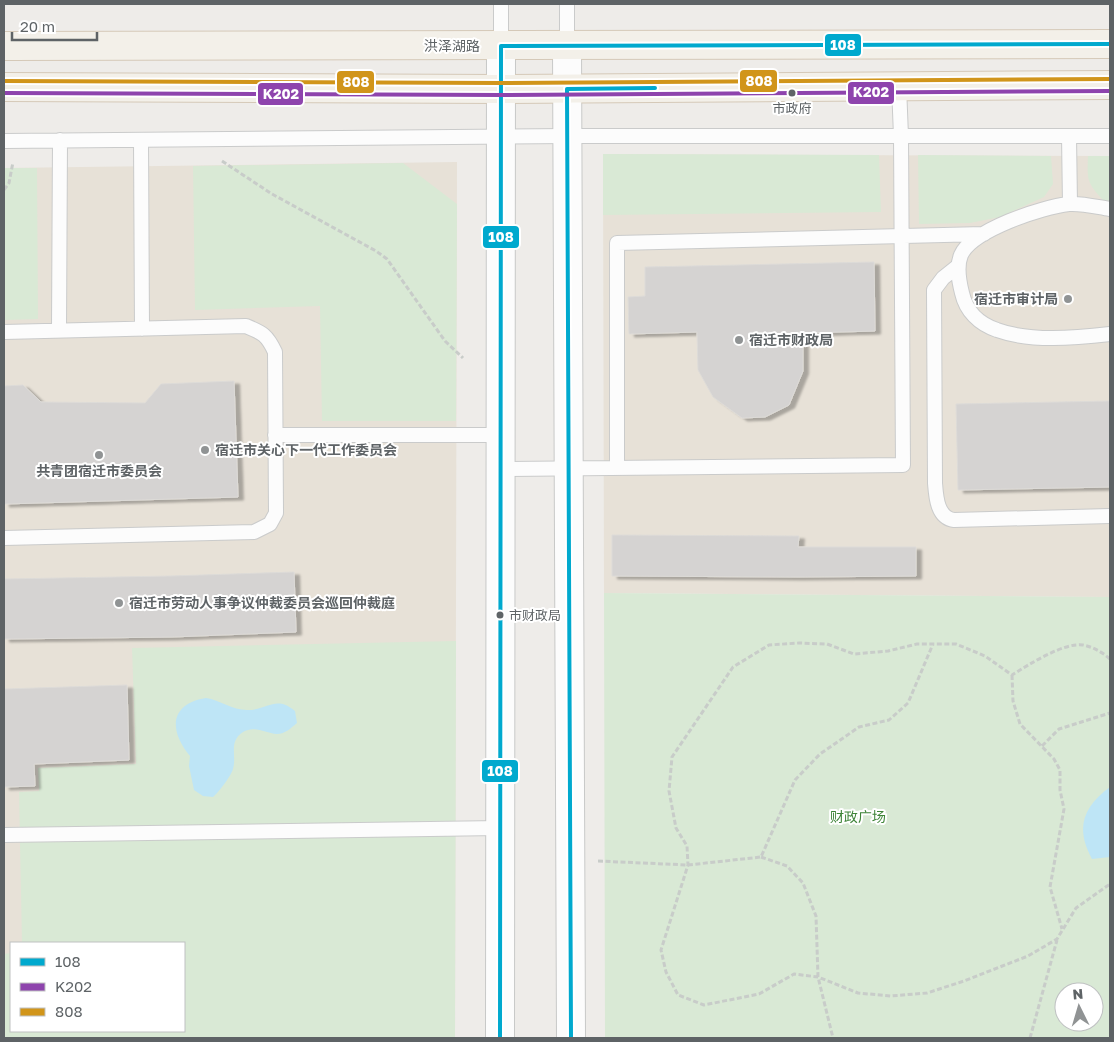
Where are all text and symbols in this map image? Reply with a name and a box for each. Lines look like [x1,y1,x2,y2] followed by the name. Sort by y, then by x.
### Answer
[12,10,98,42] scale bar
[20,17,55,35] text: 20 m
[824,33,862,57] line badge: 108
[830,36,856,53] text: 108
[424,37,480,54] street label: 洪泽湖路
[739,69,778,93] line badge: 808
[336,70,375,94] line badge: 808
[745,72,773,89] text: 808
[342,73,370,90] text: 808
[847,81,895,105] line badge: K202
[257,82,304,106] line badge: K202
[853,83,890,100] text: K202
[263,85,300,102] text: K202
[787,88,797,98] marker: 市政府
[772,100,812,116] place label: 市政府
[482,225,520,249] line badge: 108
[488,228,514,245] text: 108
[974,290,1058,307] place label: 宿迁市审计局
[1062,293,1074,305] marker: 宿迁市审计局
[749,331,833,348] place label: 宿迁市财政局
[733,334,745,346] marker: 宿迁市财政局
[215,441,397,458] place label: 宿迁市关心下一代工作委员会
[199,444,211,456] marker: 宿迁市关心下一代工作委员会
[93,449,105,461] marker: 共青团宿迁市委员会
[36,462,162,479] place label: 共青团宿迁市委员会
[129,594,395,611] place label: 宿迁市劳动人事争议仲裁委员会巡回仲裁庭
[113,597,125,609] marker: 宿迁市劳动人事争议仲裁委员会巡回仲裁庭
[509,607,561,623] place label: 市财政局
[495,610,505,620] marker: 市财政局
[481,759,519,783] line badge: 108
[487,762,513,779] text: 108
[830,808,886,825] park label: 财政广场
[10,942,185,1032] legend
[55,952,81,970] text: 108
[55,977,92,995] text: K202
[1054,982,1104,1032] north arrow
[1072,985,1084,1002] text: N
[55,1002,83,1020] text: 808

